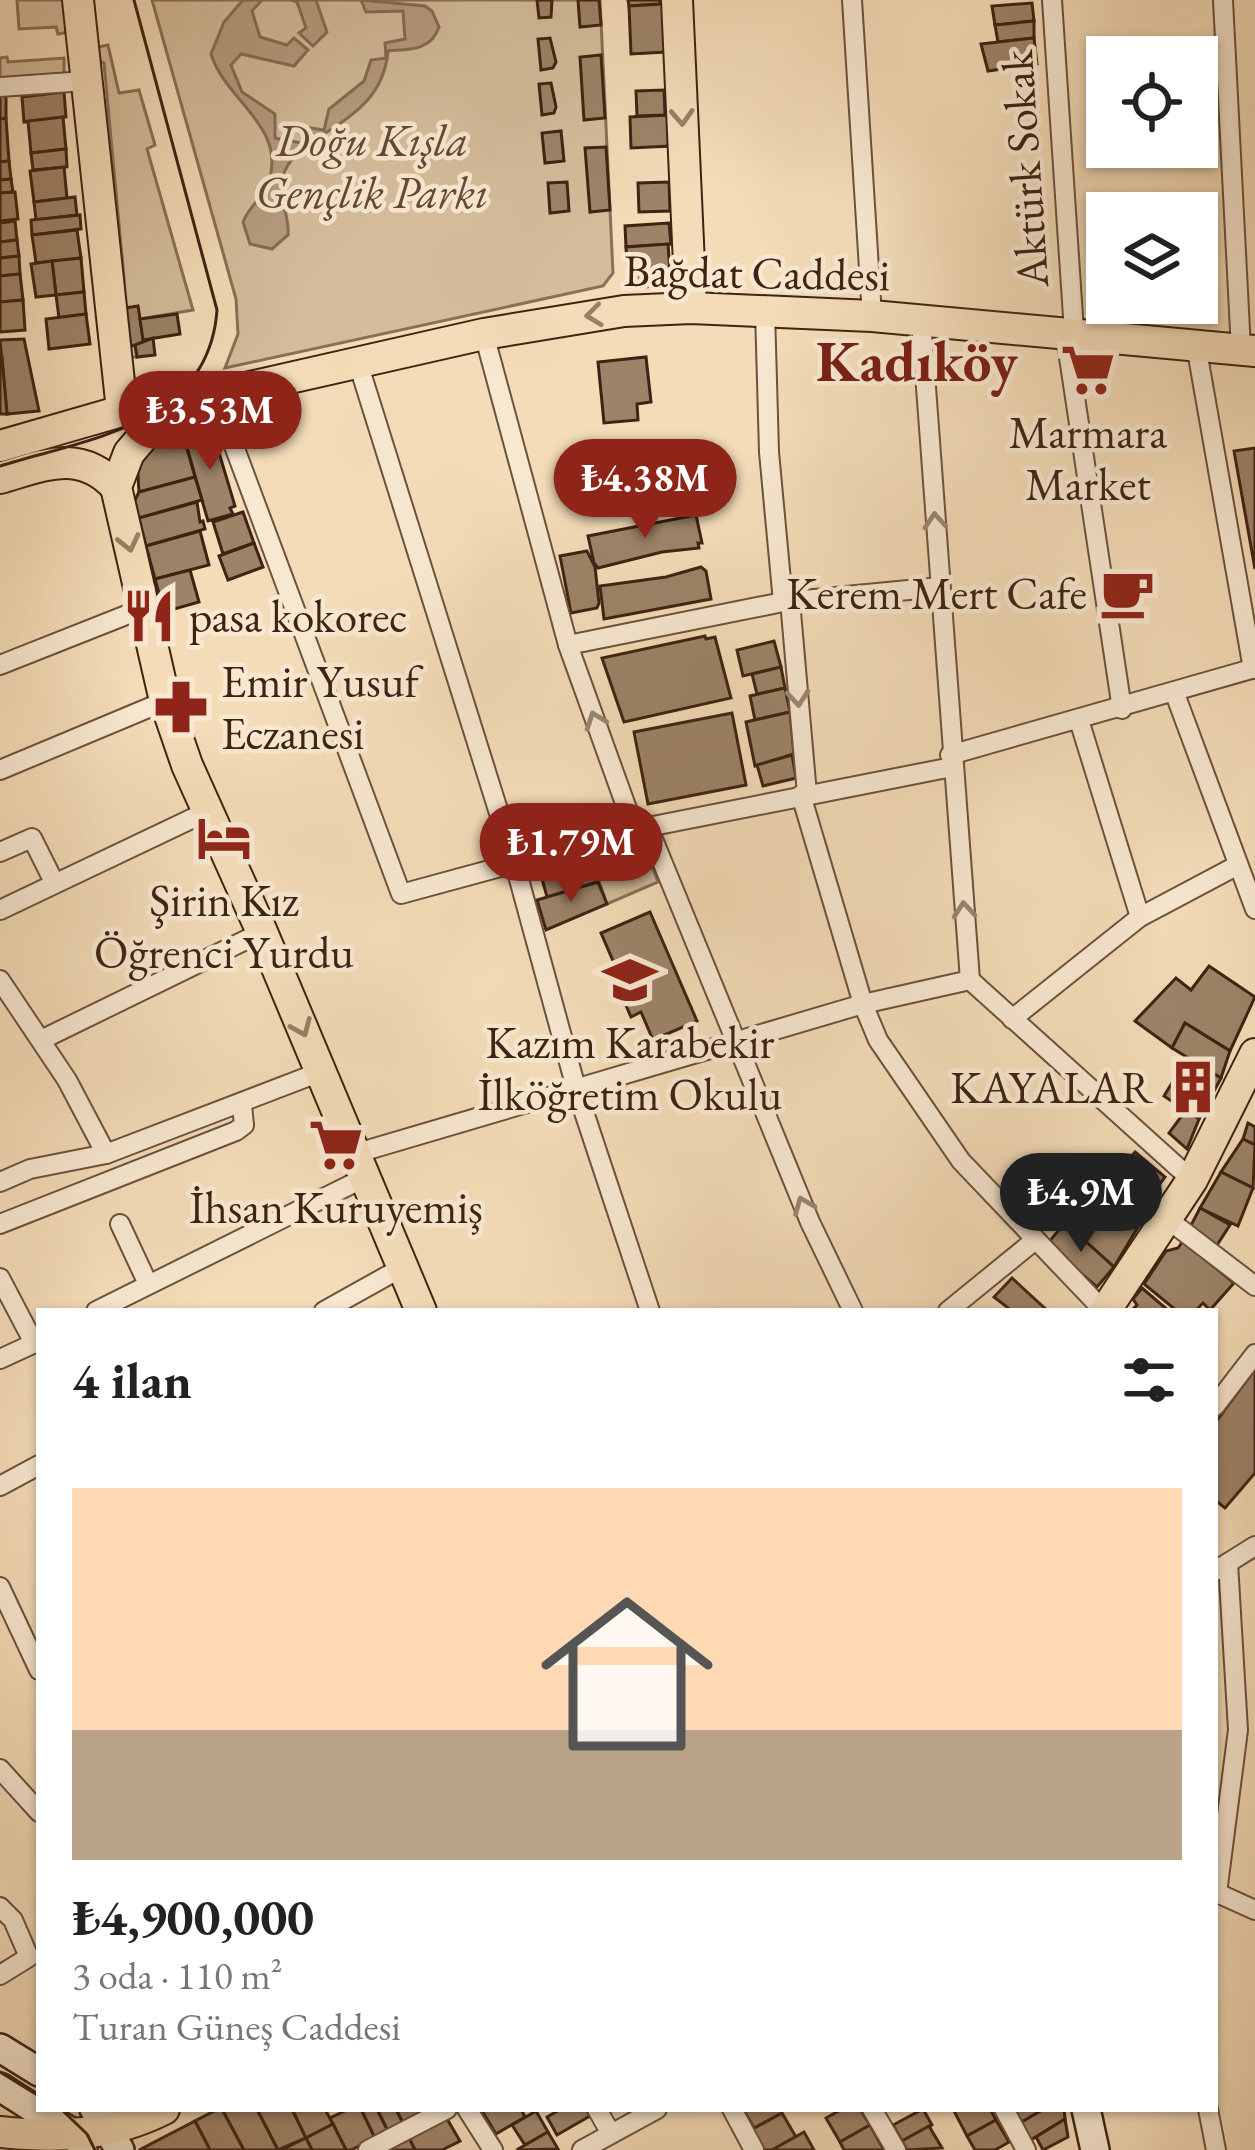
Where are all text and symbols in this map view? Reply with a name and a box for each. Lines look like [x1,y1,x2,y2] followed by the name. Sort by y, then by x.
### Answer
[1086,36,1218,324] map controls
[1086,36,1218,168] button: locate
[987,47,1061,291] street label: Aktürk Sokak
[669,108,695,127] one-way arrow
[255,111,489,221] park label: Doğu Kışla Gençlik Parkı
[1086,192,1218,324] button: layers
[623,241,891,303] street label: Bağdat Caddesi
[584,301,604,327] one-way arrow
[816,324,1019,398] district label: Kadıköy
[1059,341,1117,399] supermarket icon: Marmara Market
[112,371,308,473] pin: ₺3.53M
[146,384,274,435] text: ₺3.53M
[1009,403,1167,513] place label: Marmara Market
[547,439,743,541] pin: ₺4.38M
[581,452,709,503] text: ₺4.38M
[923,511,949,530] one-way arrow
[115,533,140,553] one-way arrow
[786,564,1087,622] place label: Kerem Mert Cafe
[1098,564,1156,622] cafe icon: Kerem Mert Cafe
[120,587,178,645] restaurant icon: pasa kokorec
[189,587,407,645] place label: pasa kokorec
[221,652,423,762] place label: Emir Yusuf Eczanesi
[152,678,210,736] pharmacy icon: Emir Yusuf Eczanesi
[785,689,810,708] one-way arrow
[585,711,609,732] one-way arrow
[473,803,669,905] pin: ₺1.79M
[195,809,253,867] hotel icon: Şirin Kız Öğrenci Yurdu
[507,816,635,867] text: ₺1.79M
[94,871,354,981] place label: Şirin Kız Öğrenci Yurdu
[951,900,977,919] one-way arrow
[601,951,659,1009] school or university icon: Kazım Karabekir İlköğretim Okulu
[478,1013,783,1123] place label: Kazım Karabekir İlköğretim Okulu
[288,1016,312,1037] one-way arrow
[950,1058,1154,1116] place label: KAYALAR
[1164,1058,1222,1116] building icon: KAYALAR
[307,1116,365,1174] supermarket icon: İhsan Kuruyemiş
[997,1153,1165,1255] pin: ₺4.9M
[1027,1166,1135,1217] text: ₺4.9M
[189,1178,483,1236] place label: İhsan Kuruyemiş
[793,1196,817,1217] one-way arrow
[72,1347,192,1413] text: 4 ilan
[1116,1347,1182,1413] icon: filters
[519,1566,735,1782] icon: home
[72,1884,314,1950] text: ₺4,900,000
[72,1950,283,2001] text: 3 oda · 110 m²
[72,2001,401,2052] text: Turan Güneş Caddesi

